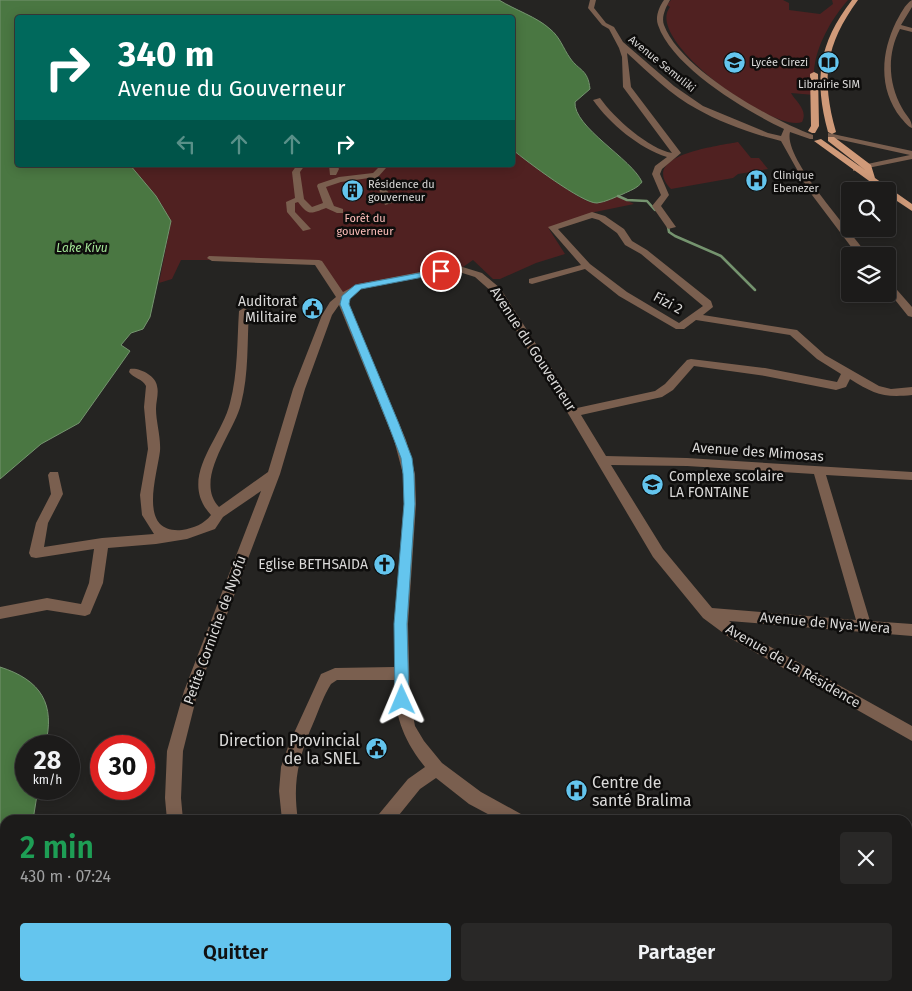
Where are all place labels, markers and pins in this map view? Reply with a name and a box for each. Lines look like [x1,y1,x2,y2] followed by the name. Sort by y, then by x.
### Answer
[723,50,747,74] school or university icon: Lycée Cirezi
[817,51,841,75] library icon: Librairie SIM
[751,56,808,69] place label: Lycée Cirezi
[798,78,860,91] place label: Librairie SIM
[745,169,769,193] hospital icon: Clinique Ebenezer
[773,169,820,195] place label: Clinique Ebenezer
[340,178,364,202] building icon: Résidence du gouverneur
[368,178,435,204] place label: Résidence du gouverneur
[420,250,462,292] pin
[238,293,298,326] place label: Auditorat Militaire
[301,297,325,321] public building icon: Auditorat Militaire
[669,468,784,501] place label: Complexe scolaire LA FONTAINE
[641,472,665,496] school or university icon: Complexe scolaire LA FONTAINE
[372,552,396,576] church icon: Eglise BETHSAIDA
[258,556,368,573] place label: Eglise BETHSAIDA
[219,731,360,768] place label: Direction Provincial de la SNEL
[364,737,388,761] public building icon: Direction Provincial de la SNEL
[592,773,691,810] place label: Centre de santé Bralima
[564,779,588,803] hospital icon: Centre de santé Bralima

